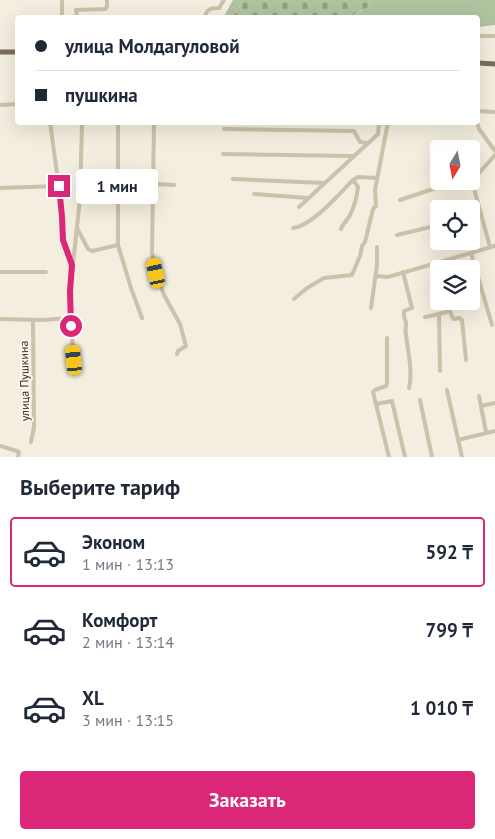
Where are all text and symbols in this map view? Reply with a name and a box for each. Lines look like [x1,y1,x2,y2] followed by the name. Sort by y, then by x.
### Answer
[65,34,240,58] text: улица Молдагуловой
[65,83,138,107] text: пушкина
[430,140,480,190] north arrow
[430,140,480,310] map controls
[76,168,159,204] callout: 1 мин
[48,175,70,197] route end
[96,176,138,196] text: 1 мин
[430,200,480,250] button: locate
[145,257,166,289] car
[430,260,480,310] button: layers
[60,315,82,337] route start
[16,340,32,422] street label: улица Пушкина
[64,344,83,376] car
[20,473,180,501] text: Выберите тариф
[22,530,67,575] icon: car
[82,530,145,554] text: Эконом
[425,540,473,564] text: 592 ₸
[82,554,174,574] text: 1 мин · 13:13
[22,608,67,653] icon: car
[82,608,158,632] text: Комфорт
[425,618,473,642] text: 799 ₸
[82,632,174,652] text: 2 мин · 13:14
[22,686,67,731] icon: car
[82,686,104,710] text: XL
[410,696,473,720] text: 1 010 ₸
[82,710,174,730] text: 3 мин · 13:15
[20,771,475,829] button: Заказать

